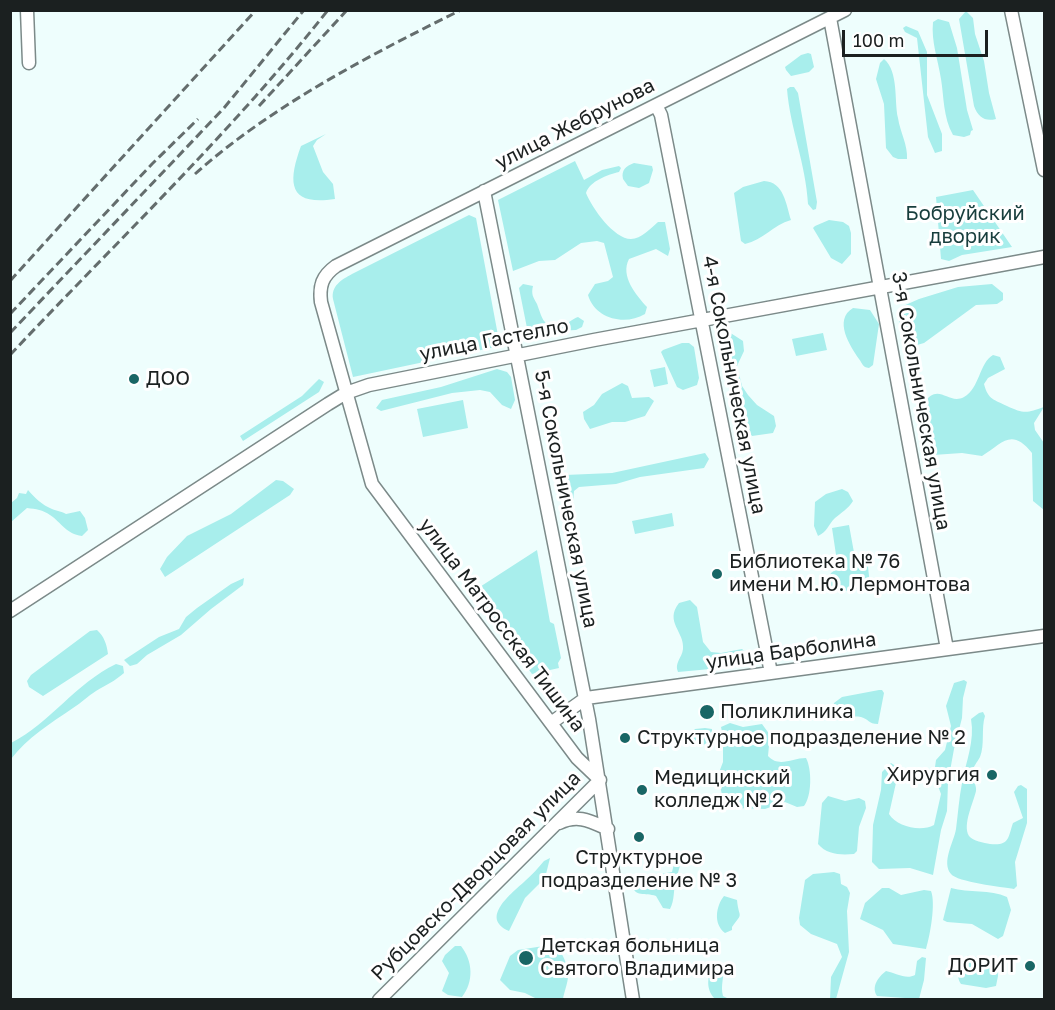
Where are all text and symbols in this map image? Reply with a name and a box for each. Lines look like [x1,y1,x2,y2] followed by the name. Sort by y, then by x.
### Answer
[845,18,990,56] scale bar
[853,29,904,51] text: 100 m
[491,73,659,175] street label: улица Жебрунова
[905,202,1025,249] park label: Бобруйский дворик
[697,254,771,516] street label: 4-я Сокольническая улица
[886,270,956,532] street label: 3-я Сокольническая улица
[417,314,571,366] street label: улица Гастелло
[146,367,190,391] place label: ДОО
[529,368,603,630] street label: 5-я Сокольническая улица
[127,372,141,386] marker: ДОО
[414,513,590,737] street label: улица Матросская Тишина
[729,550,970,597] place label: Библиотека № 76 имени М.Ю. Лермонтова
[710,567,724,581] marker: Библиотека № 76 имени М.Ю. Лермонтова
[704,627,878,675] street label: улица Барболина
[720,700,853,724] place label: Поликлиника
[698,703,716,721] marker: Поликлиника
[637,726,966,750] place label: Структурное подразделение № 2
[618,731,632,745] marker: Структурное подразделение № 2
[886,763,980,787] place label: Хирургия
[366,766,586,986] street label: Рубцовско-Дворцовая улица
[654,766,790,813] place label: Медицинский колледж № 2
[985,768,999,782] marker: Хирургия
[635,783,649,797] marker: Медицинский колледж № 2
[632,830,646,844] marker: Структурное подразделение № 3
[541,846,737,893] place label: Структурное подразделение № 3
[540,934,735,981] place label: Детская больница Святого Владимира
[517,949,535,967] marker: Детская больница Святого Владимира
[948,954,1018,978] place label: ДОРИТ
[1023,959,1037,973] marker: ДОРИТ

